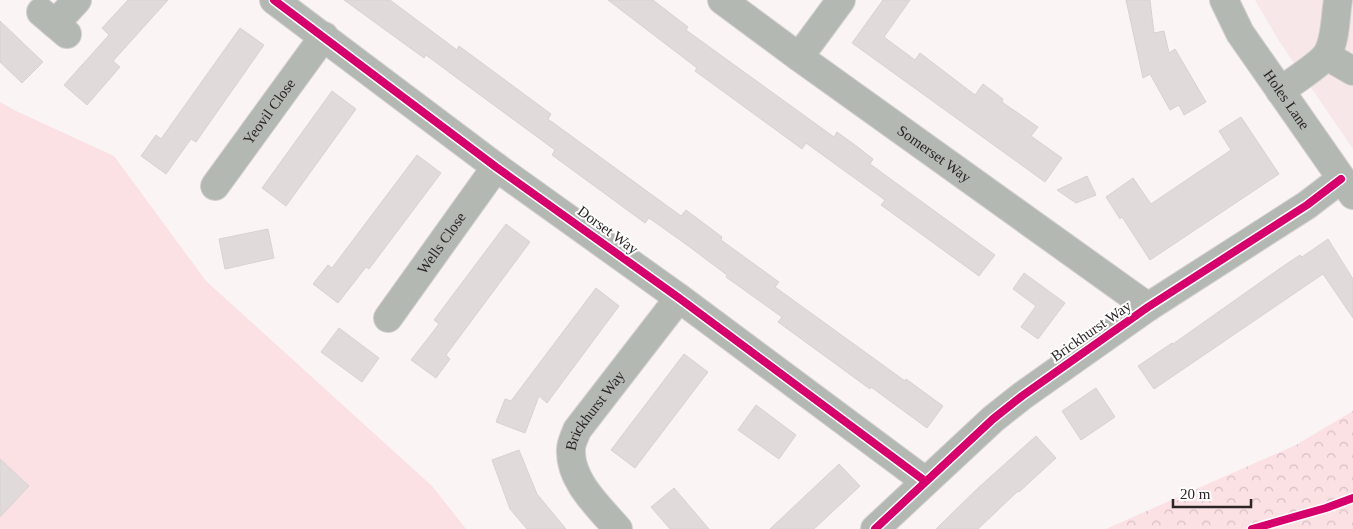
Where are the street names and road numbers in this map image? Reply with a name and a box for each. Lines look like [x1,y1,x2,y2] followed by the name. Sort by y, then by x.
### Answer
[1260,67,1313,133] street label: Holes Lane
[240,75,298,148] street label: Yeovil Close
[894,122,974,186] street label: Somerset Way
[575,203,642,258] street label: Dorset Way
[414,209,469,277] street label: Wells Close
[1048,297,1134,364] street label: Brickhurst Way
[563,367,628,452] street label: Brickhurst Way

